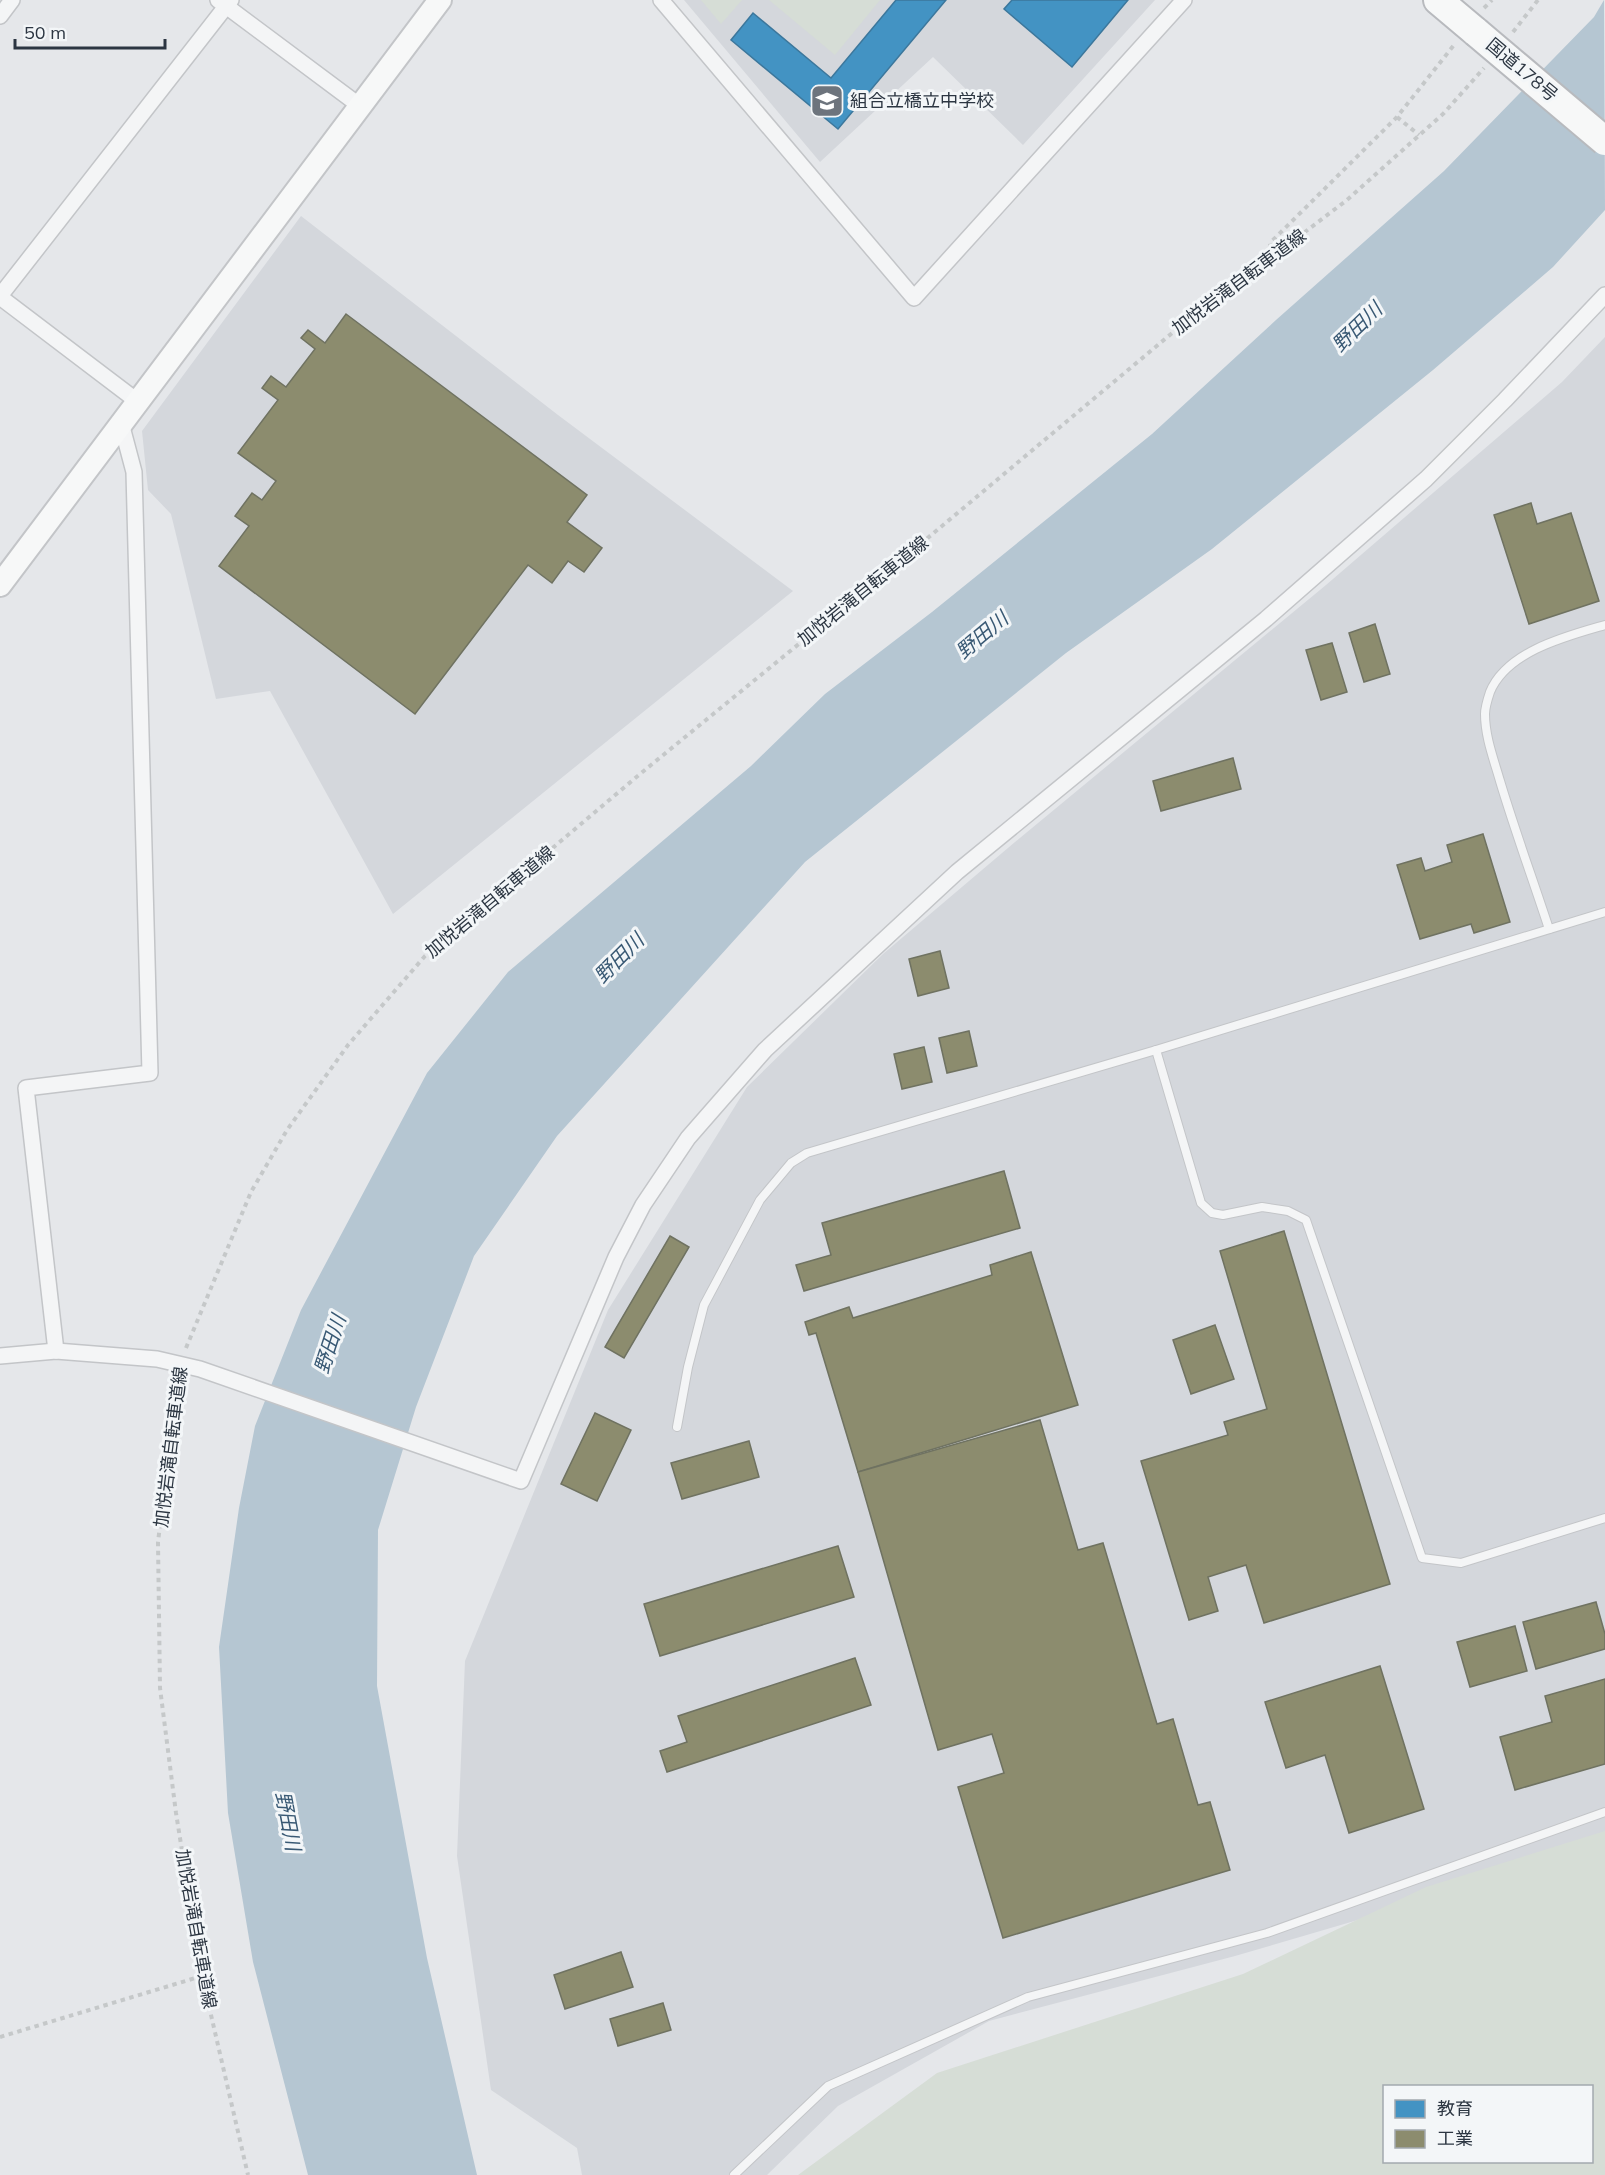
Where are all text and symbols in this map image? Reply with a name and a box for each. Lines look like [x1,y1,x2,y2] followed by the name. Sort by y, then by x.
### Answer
[15,12,165,50] scale bar
[24,21,66,44] text: 50 m
[1482,33,1563,106] street label: 国道178号
[809,83,845,119] school or university icon: 組合立橋立中学校
[850,89,994,112] place label: 組合立橋立中学校
[1167,224,1310,340] street label: 加悦岩滝自転車道線
[1326,295,1388,356] water label: 野田川
[792,531,933,651] street label: 加悦岩滝自転車道線
[951,604,1014,663] water label: 野田川
[420,841,559,962] street label: 加悦岩滝自転車道線
[589,926,650,988] water label: 野田川
[308,1310,351,1376] water label: 野田川
[149,1365,192,1529] street label: 加悦岩滝自転車道線
[270,1789,307,1855] water label: 野田川
[171,1847,222,2011] street label: 加悦岩滝自転車道線
[1383,2085,1593,2163] legend
[1437,2097,1473,2120] text: 教育
[1437,2127,1473,2150] text: 工業

